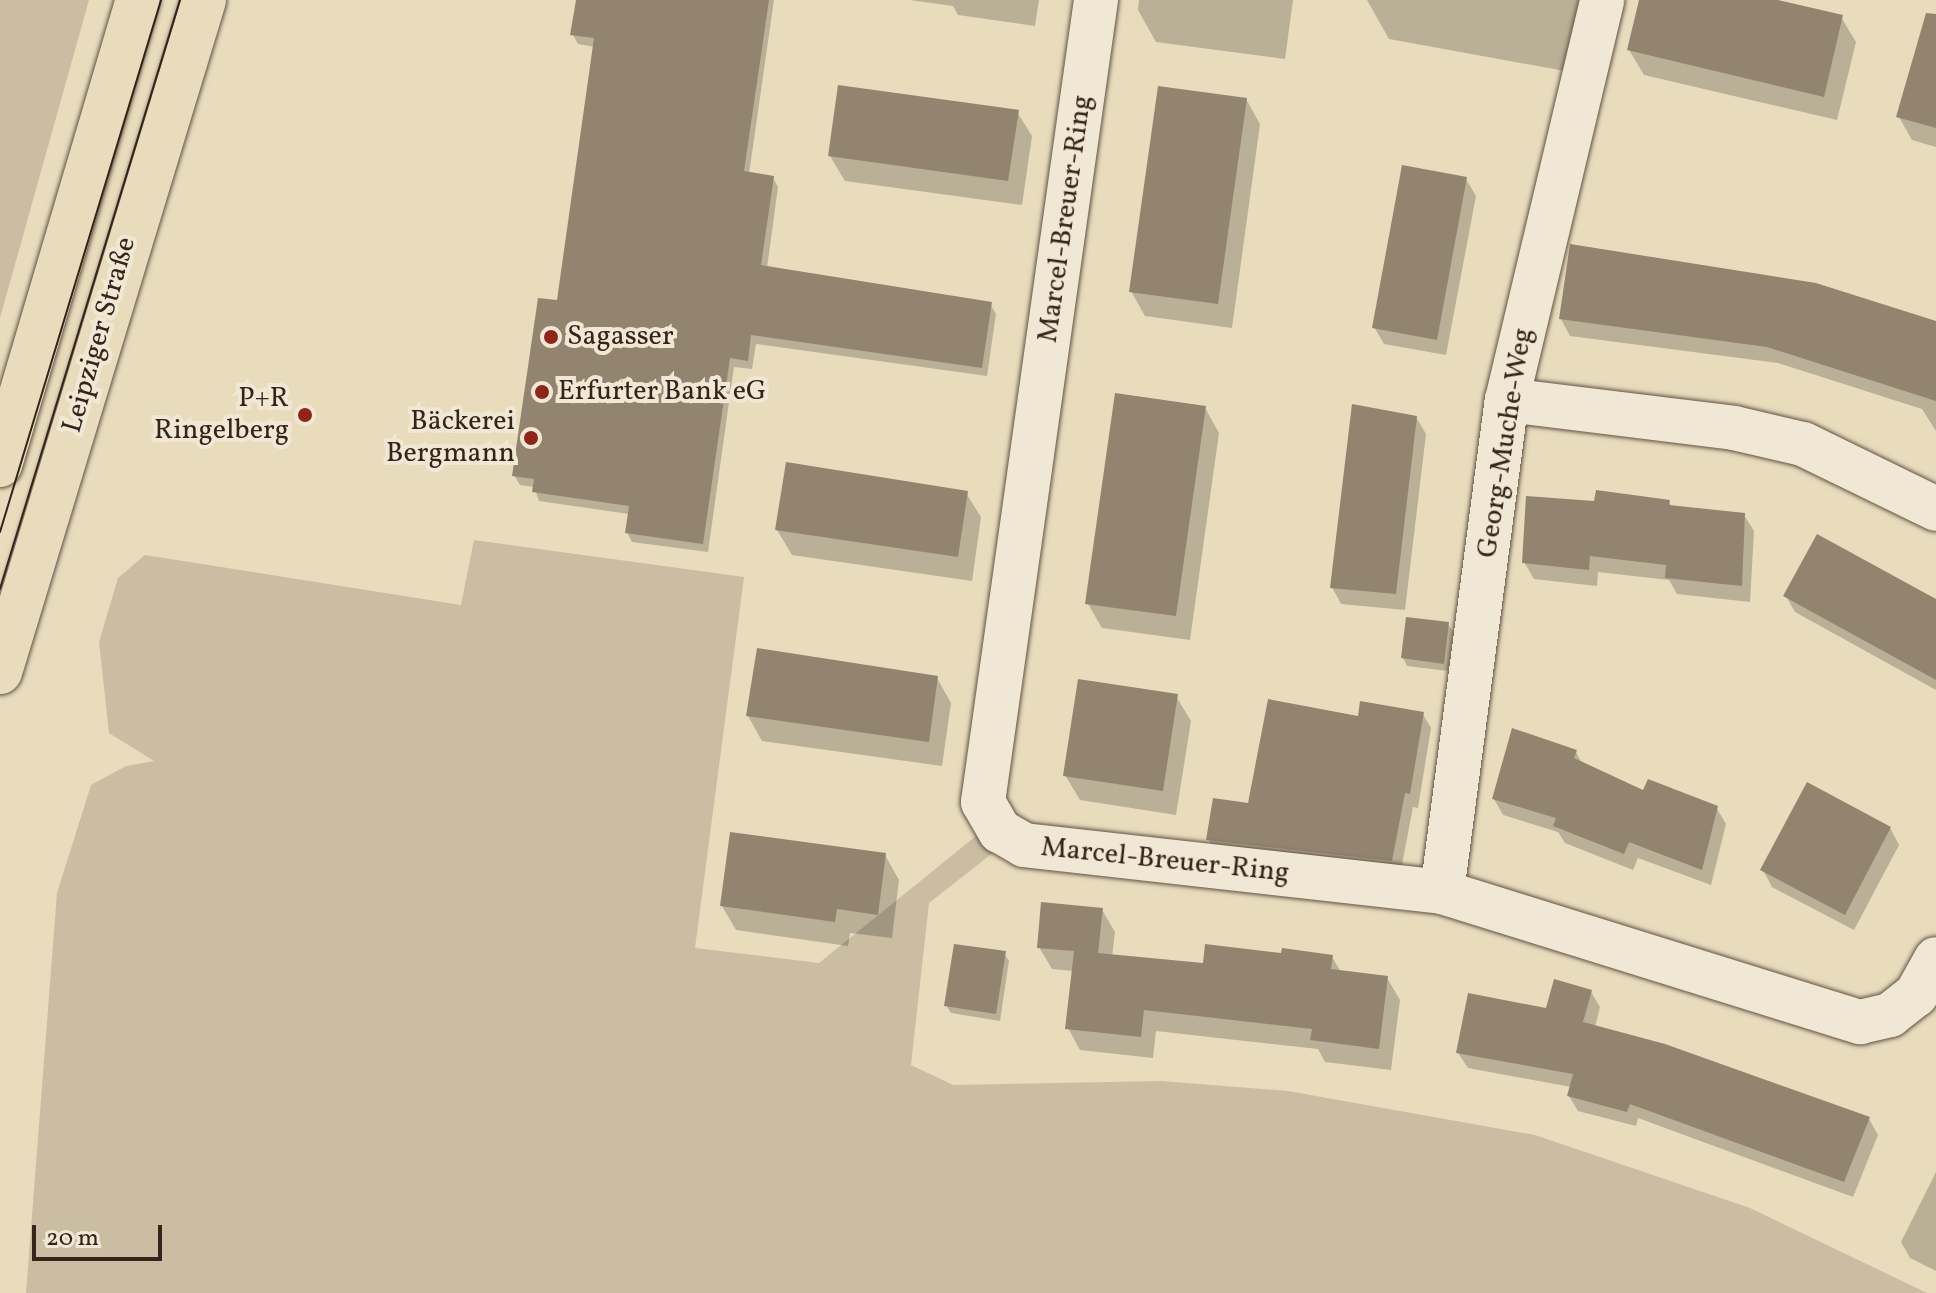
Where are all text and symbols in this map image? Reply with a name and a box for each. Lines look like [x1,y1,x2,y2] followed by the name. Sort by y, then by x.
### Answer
[1032,93,1100,345] street label: Marcel-Breuer-Ring
[56,233,144,437] street label: Leipziger Straße
[567,320,674,354] place label: Sagasser
[1471,326,1541,560] street label: Georg-Muche-Weg
[542,328,560,346] marker: Sagasser
[558,375,767,409] place label: Erfurter Bank eG
[154,382,289,448] place label: P+R Ringelberg
[533,383,551,401] marker: Erfurter Bank eG
[386,405,515,471] place label: Bäckerei Bergmann
[296,406,314,424] marker: P+R Ringelberg
[522,429,540,447] marker: Bäckerei Bergmann
[1039,831,1291,891] street label: Marcel-Breuer-Ring
[36,1209,166,1259] scale bar
[46,1222,99,1256] text: 20 m

